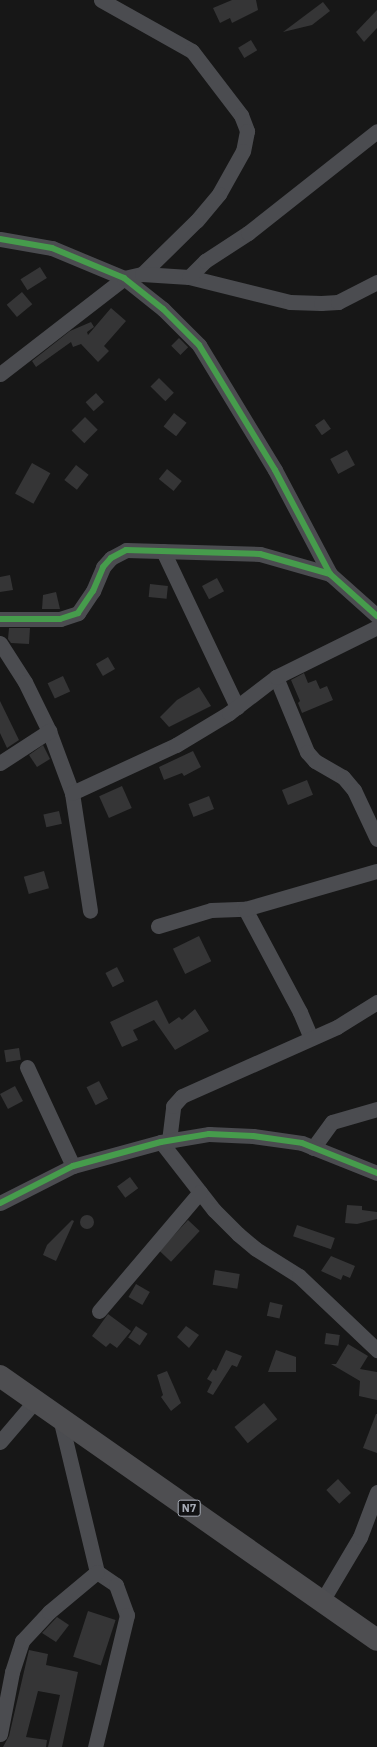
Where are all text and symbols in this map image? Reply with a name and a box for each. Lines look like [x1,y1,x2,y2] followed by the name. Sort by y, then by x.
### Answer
[177,1499,201,1517] road number: N7

